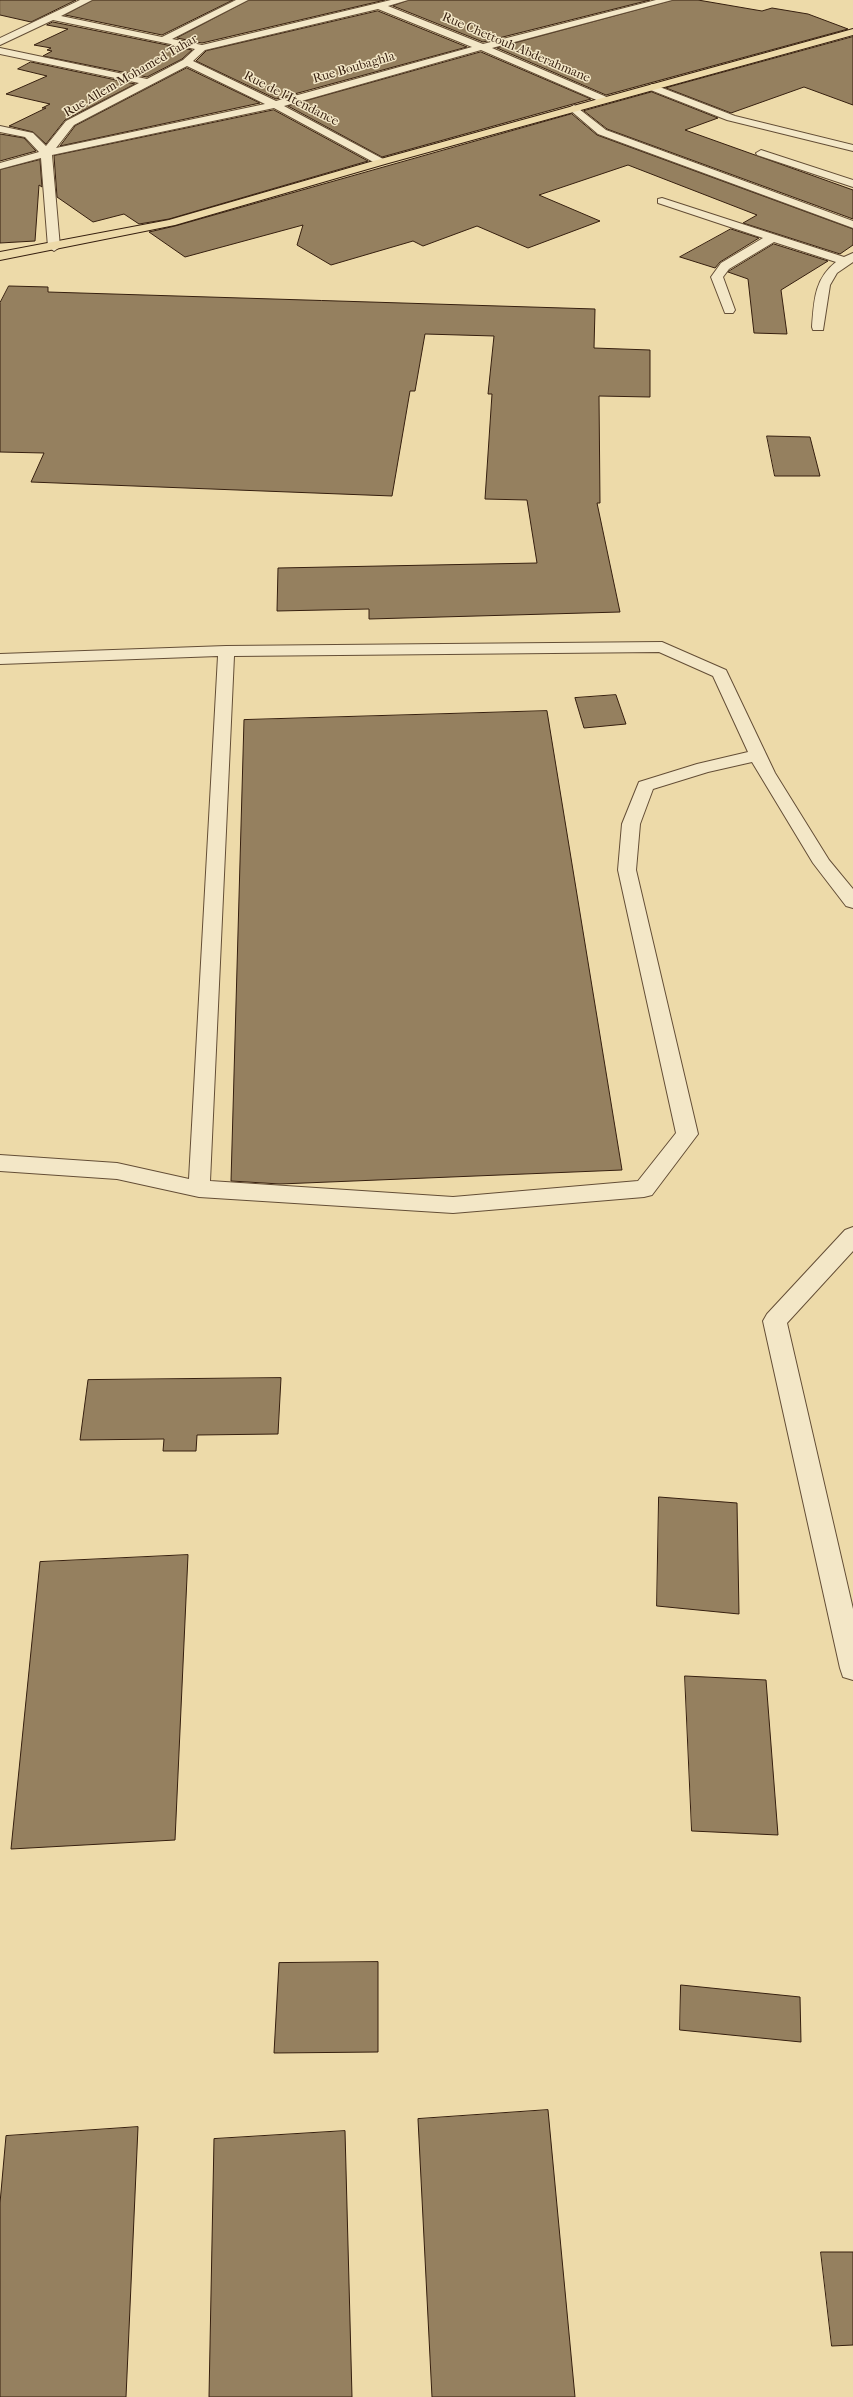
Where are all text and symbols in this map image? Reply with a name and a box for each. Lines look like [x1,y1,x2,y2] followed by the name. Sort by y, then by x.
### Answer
[439,10,593,86] street label: Rue Chettouh Abderahmane
[61,31,201,121] street label: Rue Allem Mohamed Tahar
[311,49,397,87] street label: Rue Boubaghla
[241,68,341,130] street label: Rue de l'Itendance

